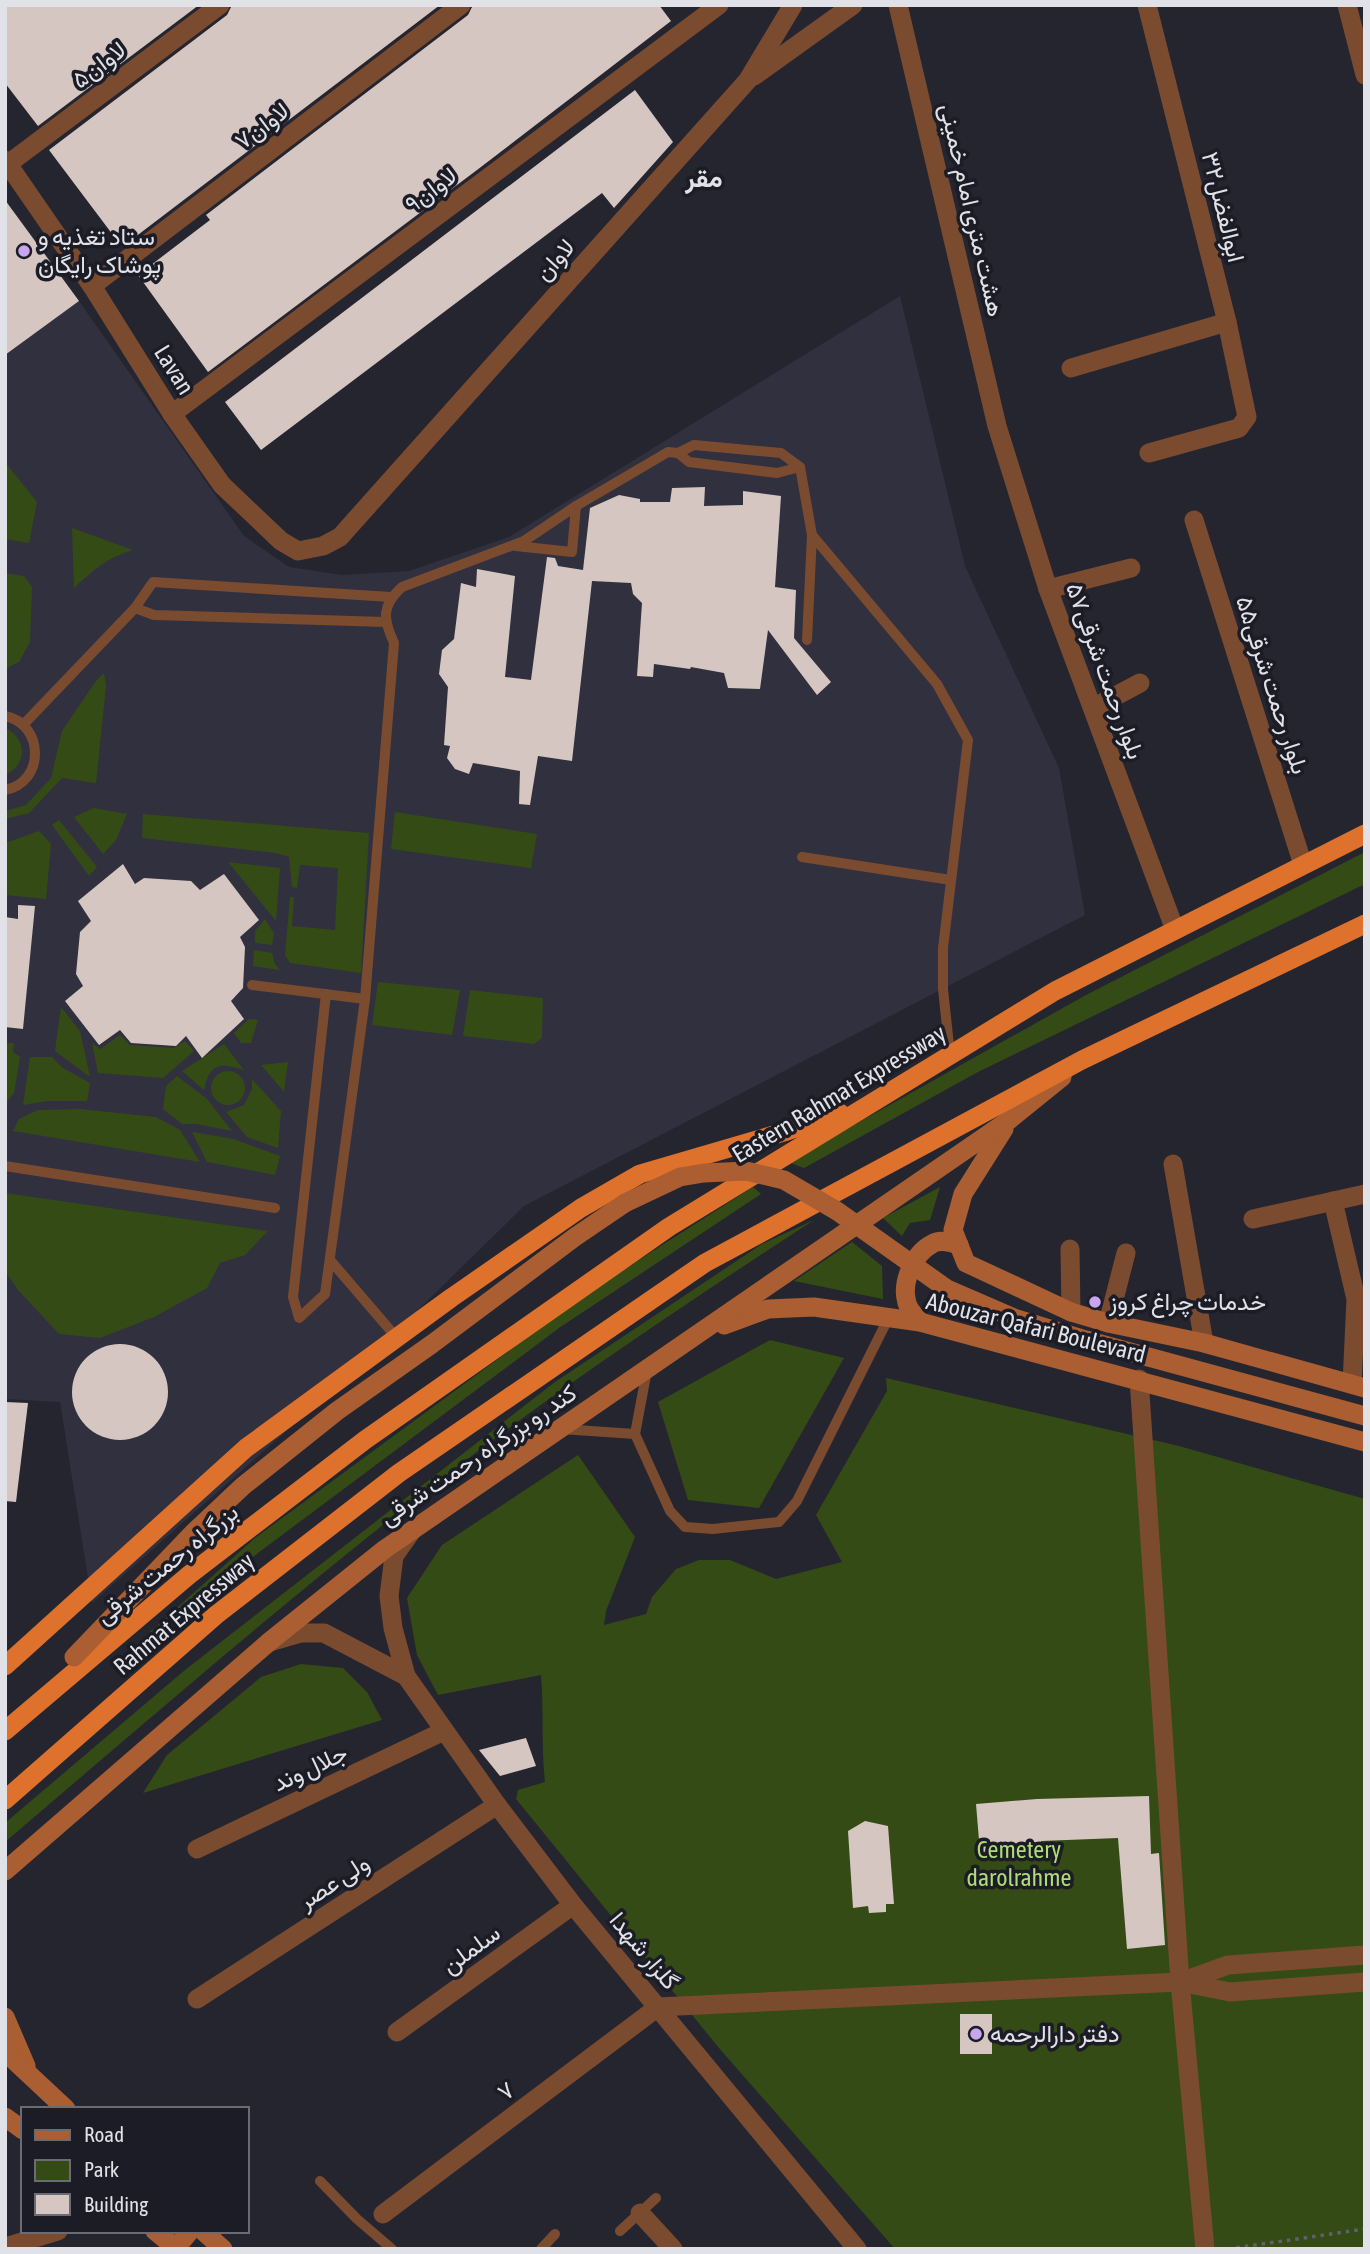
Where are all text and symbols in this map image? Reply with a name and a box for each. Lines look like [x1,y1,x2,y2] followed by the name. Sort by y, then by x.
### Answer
[67,36,132,95] street label: ۵لاوان
[230,97,295,156] street label: ۷لاوان
[932,101,1010,320] street label: هشت متری امام خمینی
[1195,149,1250,265] street label: ابوالفضل۳۲
[400,161,463,219] street label: ۹لاوان
[684,163,723,194] district label: مقر
[38,223,161,281] place label: ستاد تغذیه و پوشاک رایگان
[529,233,582,287] street label: لاوان
[16,243,32,259] marker: ستاد تغذیه و پوشاک رایگان
[149,340,200,399] street label: Lavan
[1059,579,1150,763] street label: ۵۷بلوار رحمت شرقی
[1229,592,1314,778] street label: بلوار رحمت شرقی۵۵
[727,1019,950,1168] street label: Eastern Rahmat Expressway
[924,1287,1149,1368] street label: Abouzar Qafari Boulevard
[1108,1288,1266,1318] place label: خدمات چراغ کروز
[1087,1294,1103,1310] marker: خدمات چراغ کروز
[374,1379,582,1532] street label: کند رو بزرگراه رحمت شرقی
[90,1498,245,1631] street label: بزرگراه رحمت شرقی
[108,1547,259,1680] street label: Rahmat Expressway
[268,1739,352,1798] street label: جلال وند
[967,1836,1071,1891] park label: Cemetery darolrahme
[292,1849,375,1917] street label: ولی عصر
[603,1907,684,1996] street label: گلزار شهدا
[436,1918,506,1980] street label: سلملن
[990,2020,1119,2049] place label: دفتر دارالرحمه
[968,2026,984,2042] marker: دفتر دارالرحمه
[492,2076,519,2106] street label: ۷
[21,2107,248,2233] legend
[84,2122,124,2146] text: Road
[84,2157,119,2181] text: Park
[84,2192,148,2216] text: Building

